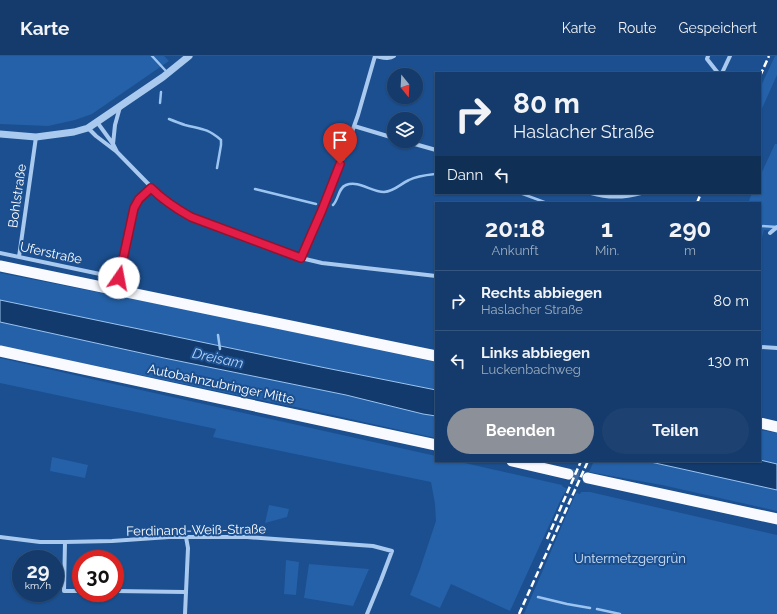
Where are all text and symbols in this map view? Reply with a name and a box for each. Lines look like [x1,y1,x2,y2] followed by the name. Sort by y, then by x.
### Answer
[20,17,69,39] text: Karte
[562,20,596,36] text: Karte
[618,20,656,36] text: Route
[678,20,757,36] text: Gespeichert
[387,68,423,104] north arrow
[387,68,423,148] map controls
[513,87,580,120] text: 80 m
[447,88,499,140] icon: right
[387,112,423,148] button: layers
[513,121,654,142] text: Haslacher Straße
[323,123,357,164] pin
[329,129,351,151] icon: arrive
[5,163,29,229] street label: Bohlstraße
[491,164,513,186] icon: left
[447,166,483,184] text: Dann
[485,214,545,243] text: 20:18
[601,214,613,243] text: 1
[669,214,711,243] text: 290
[19,239,84,267] street label: Uferstraße
[491,243,539,258] text: Ankunft
[595,243,619,258] text: Min.
[684,243,696,258] text: m
[98,257,140,299] position arrow
[481,284,602,302] text: Rechts abbiegen
[447,290,469,312] icon: right
[713,292,749,310] text: 80 m
[481,302,583,317] text: Haslacher Straße
[481,344,590,362] text: Links abbiegen
[191,345,245,371] water label: Dreisam
[447,350,469,372] icon: left
[708,352,749,370] text: 130 m
[146,361,296,407] street label: Autobahnzubringer Mitte
[481,362,581,377] text: Luckenbachweg
[447,408,594,454] button: Beenden
[602,408,749,454] button: Teilen
[126,521,266,539] street label: Ferdinand-Weiß-Straße
[72,550,124,602] speed limit sign: 30
[574,551,686,566] park label: Untermetzgergrün
[26,559,50,583] text: 29
[25,580,51,591] text: km/h

